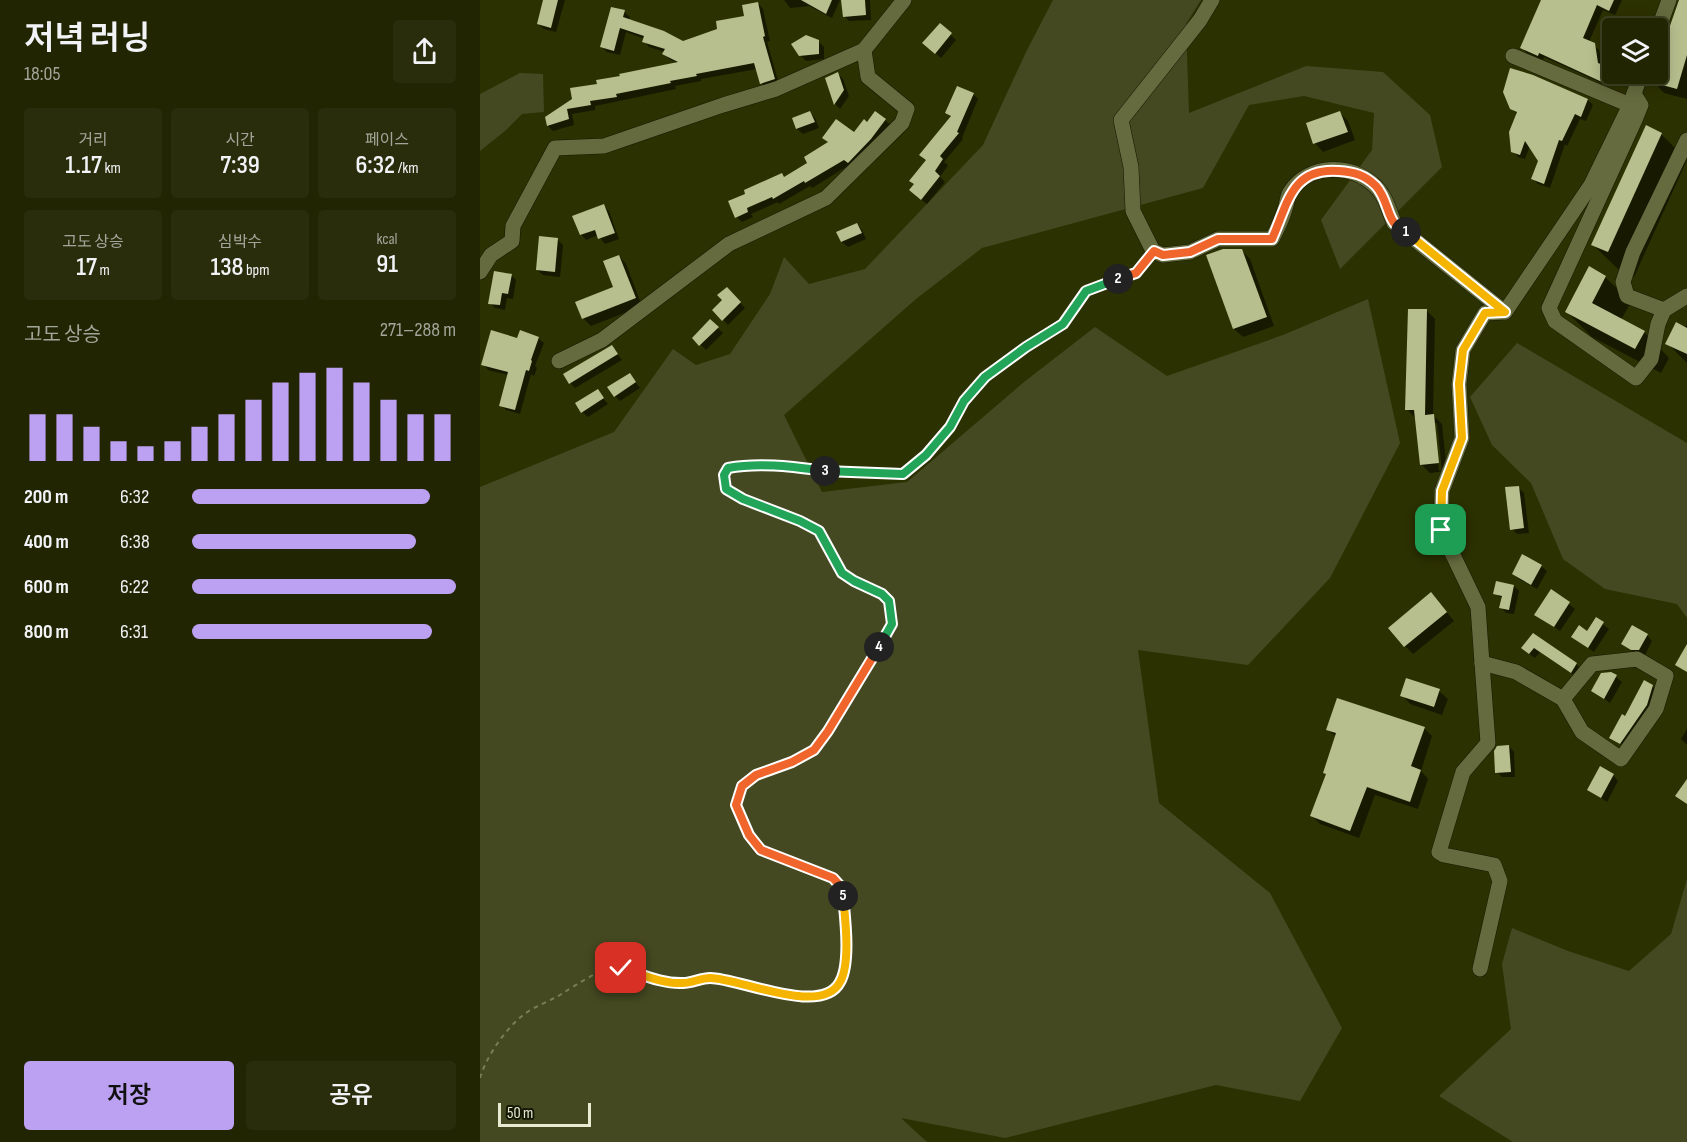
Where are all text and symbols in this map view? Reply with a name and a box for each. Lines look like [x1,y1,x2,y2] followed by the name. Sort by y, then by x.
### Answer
[1602,18,1668,84] map controls
[1602,18,1668,84] button: layers
[24,19,151,59] text: 저녁 러닝
[393,20,456,83] button: share
[24,62,60,86] text: 18:05
[78,131,108,150] text: 거리
[225,131,255,150] text: 시간
[365,131,409,150] text: 페이스
[65,150,102,181] text: 1.17
[220,150,260,181] text: 7:39
[355,150,395,181] text: 6:32
[102,159,121,178] text: km
[395,159,419,178] text: /km
[1391,217,1421,247] pin: 1
[1403,222,1409,241] text: 1
[376,230,398,249] text: kcal
[62,233,124,252] text: 고도 상승
[218,233,262,252] text: 심박수
[376,249,398,280] text: 91
[76,252,97,283] text: 17
[210,252,243,283] text: 138
[97,261,110,280] text: m
[243,261,270,280] text: bpm
[1103,264,1133,294] pin: 2
[1114,269,1122,288] text: 2
[380,318,456,342] text: 271–288 m
[24,323,101,347] text: 고도 상승
[810,456,840,486] pin: 3
[821,461,829,480] text: 3
[24,485,68,509] text: 200 m
[120,485,149,509] text: 6:32
[1415,504,1466,555] pin
[1424,513,1457,546] icon: arrive
[24,530,69,554] text: 400 m
[120,530,150,554] text: 6:38
[24,575,69,599] text: 600 m
[120,575,149,599] text: 6:22
[24,620,69,644] text: 800 m
[120,620,148,644] text: 6:31
[864,632,894,662] pin: 4
[875,637,883,656] text: 4
[828,881,858,911] pin: 5
[839,886,847,905] text: 5
[595,942,646,993] pin
[604,951,637,984] icon: check
[24,1061,234,1130] button: 저장
[246,1061,456,1130] button: 공유
[498,1100,591,1128] scale bar
[507,1104,533,1123] text: 50 m

